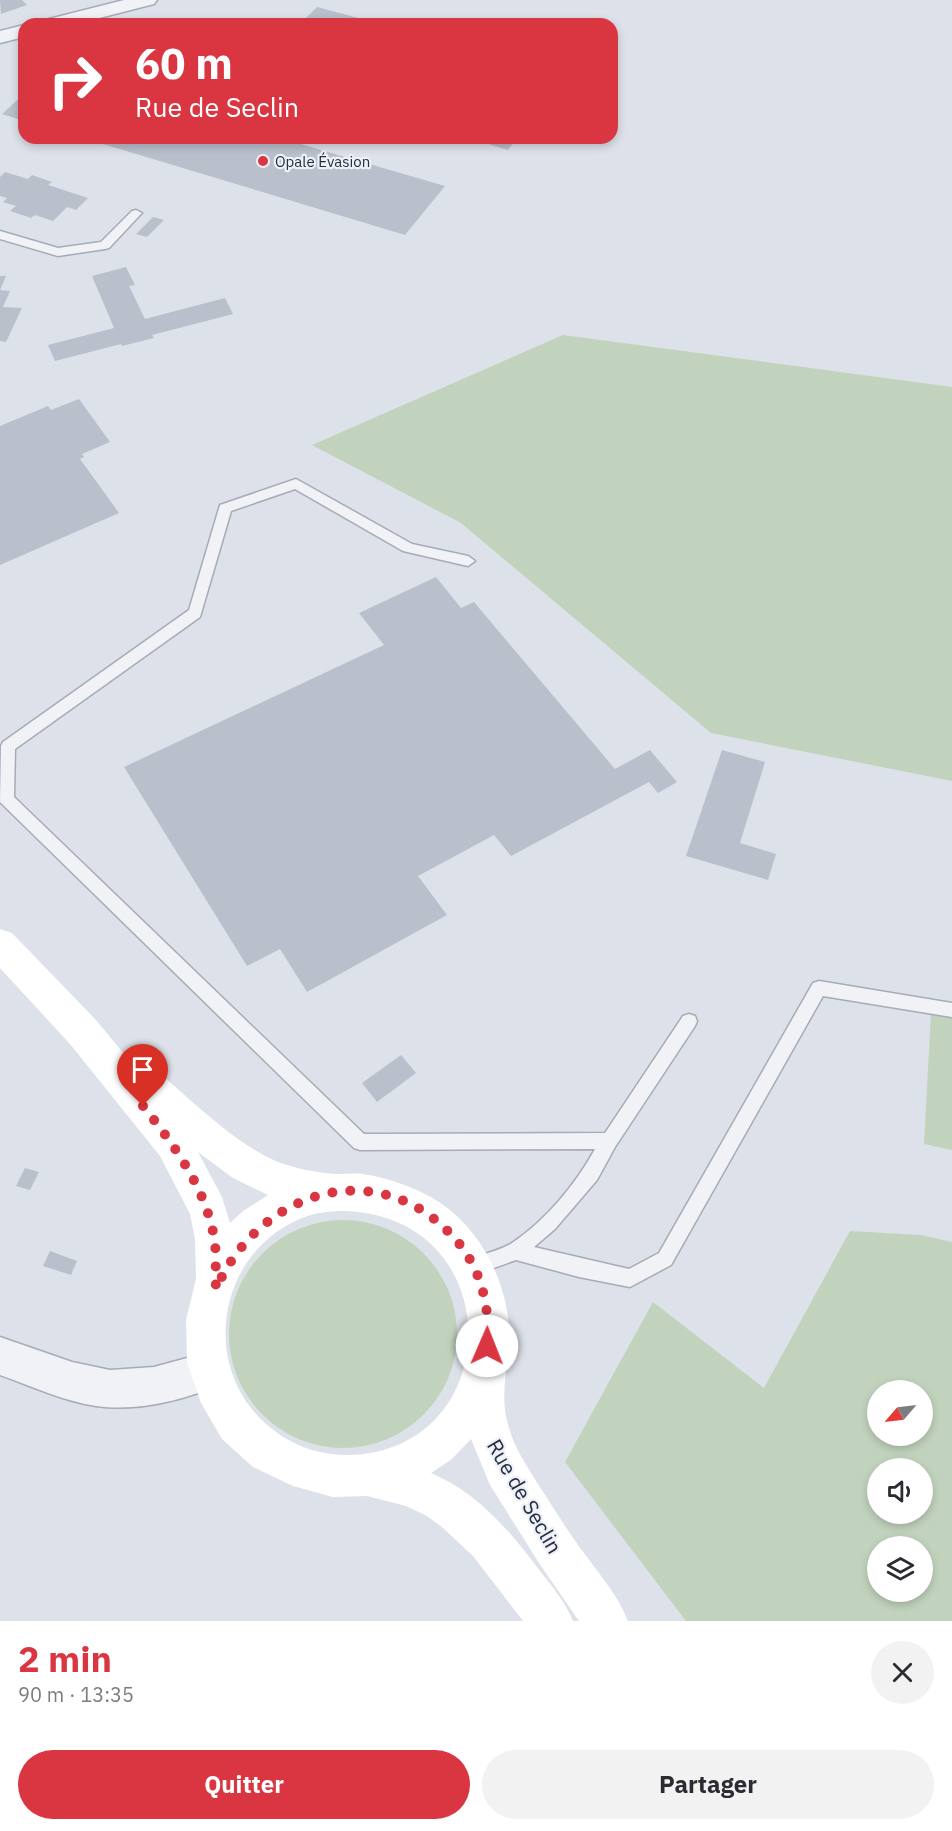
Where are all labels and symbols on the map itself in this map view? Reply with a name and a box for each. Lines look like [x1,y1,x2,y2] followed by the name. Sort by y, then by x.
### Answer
[275,152,370,171] place label: Opale Évasion
[256,154,270,168] marker: Opale Évasion
[117,1044,168,1106] pin
[455,1314,519,1378] position arrow
[867,1380,933,1446] north arrow
[481,1434,569,1558] street label: Rue de Seclin

